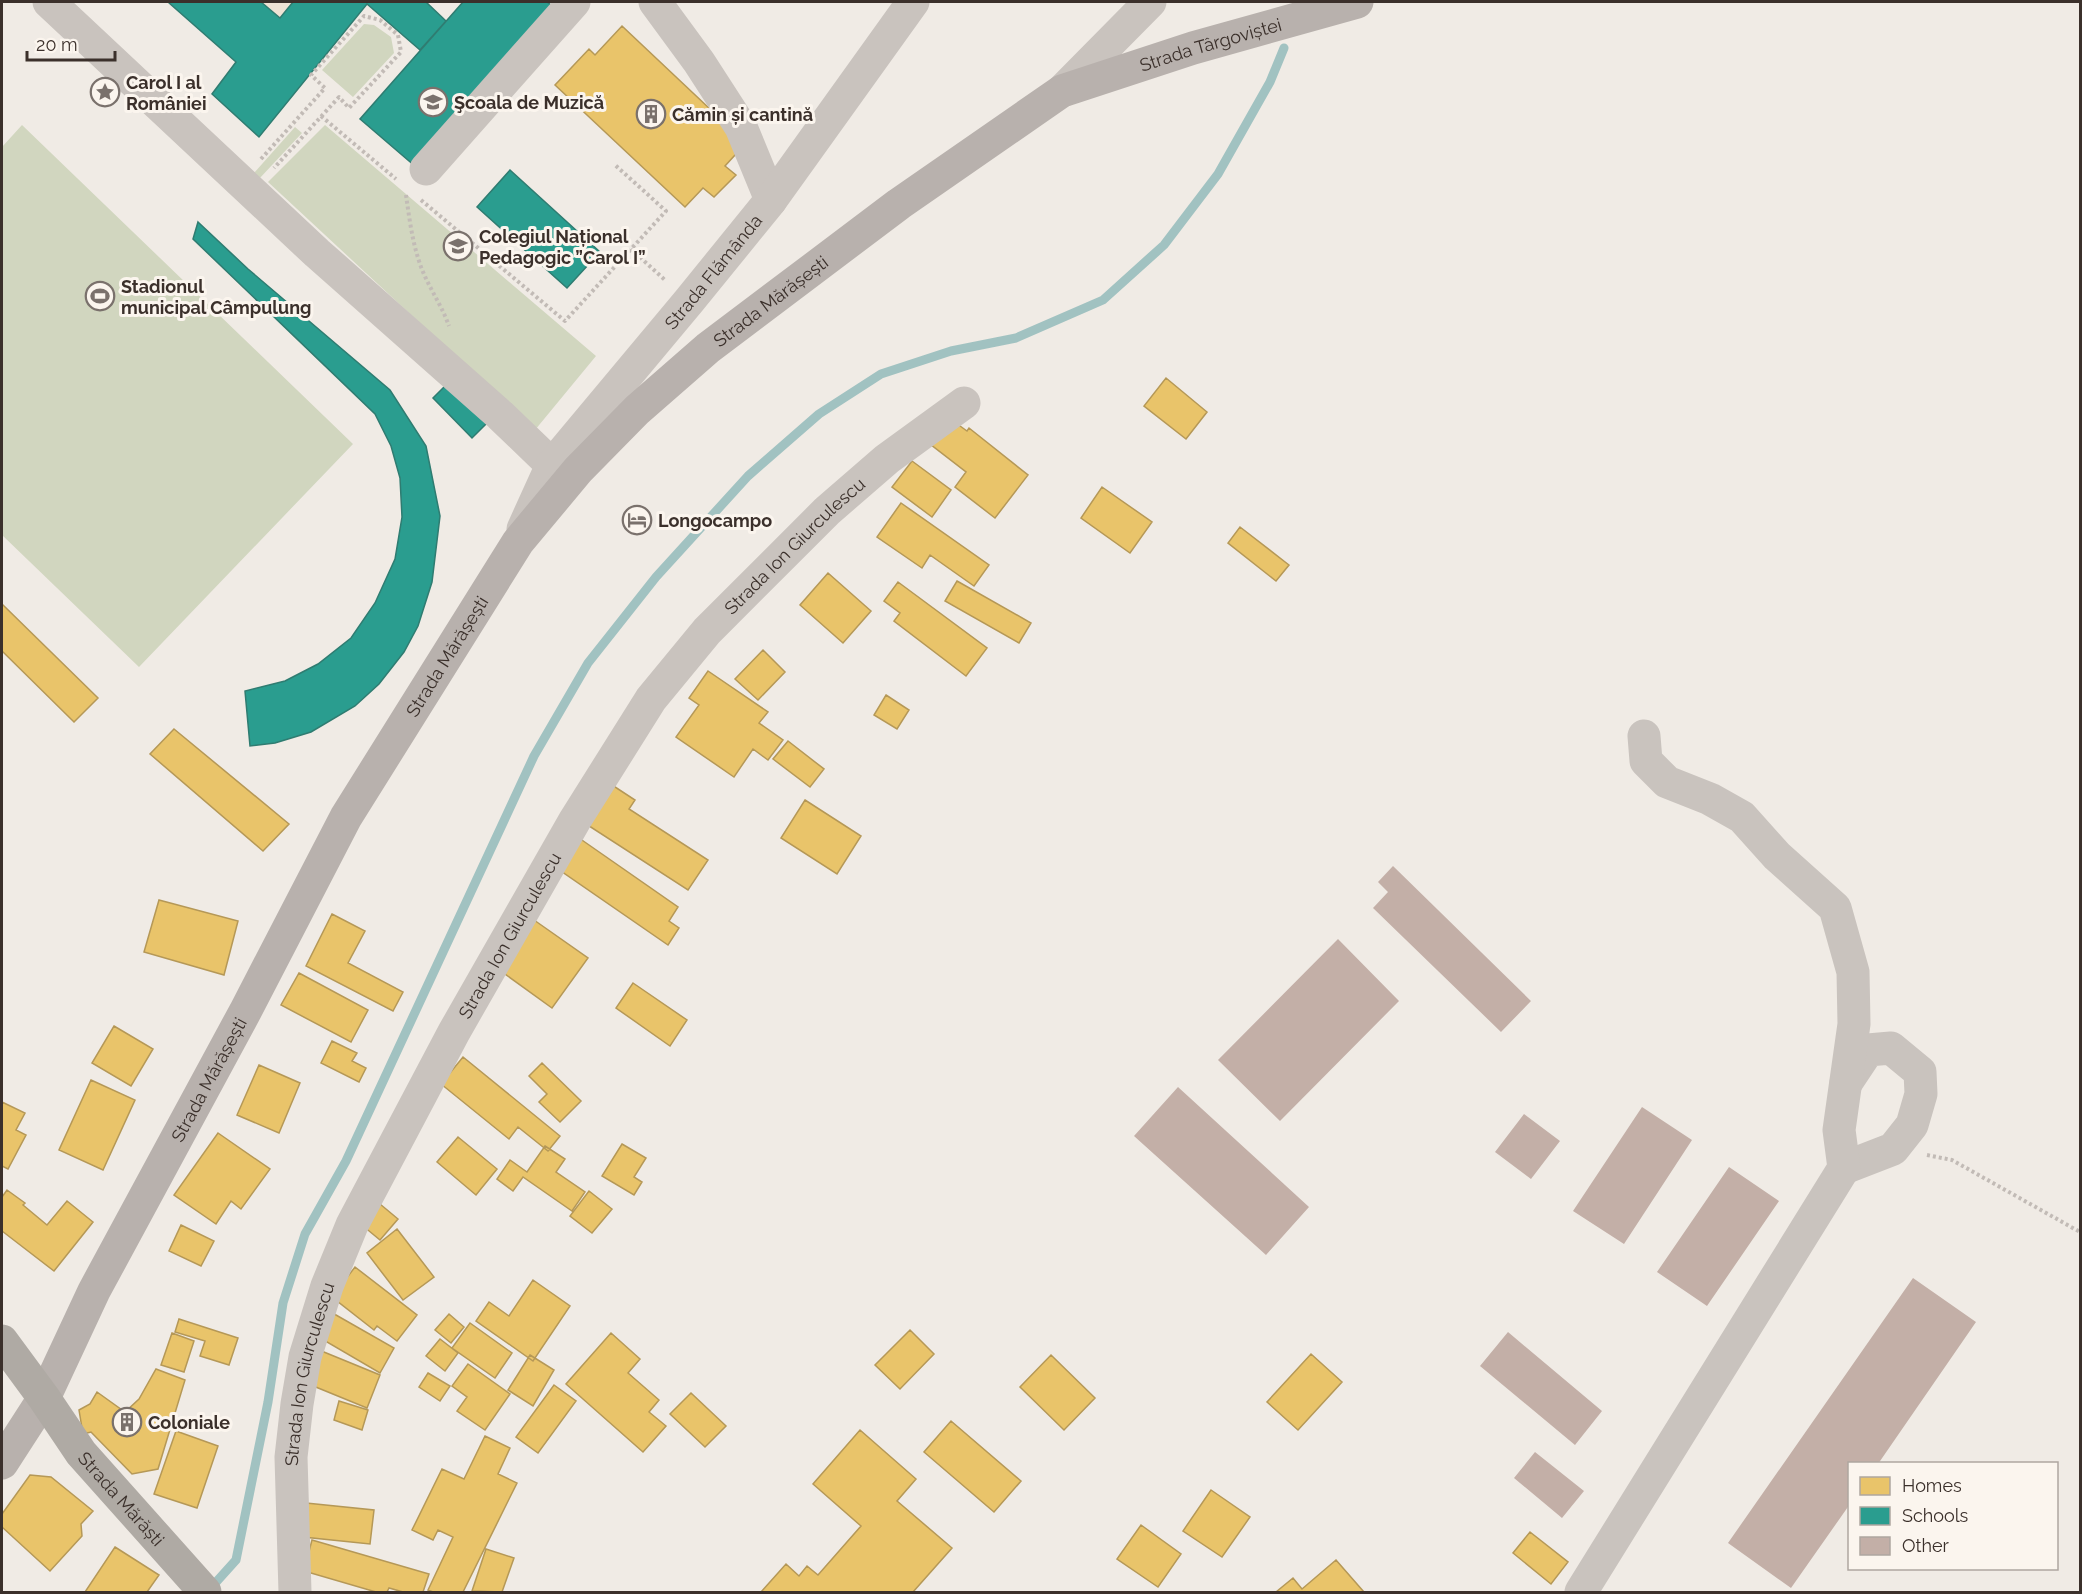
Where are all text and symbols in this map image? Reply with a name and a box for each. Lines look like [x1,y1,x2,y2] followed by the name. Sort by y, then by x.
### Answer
[1137,13,1284,75] street label: Strada Târgoviștei
[27,24,116,62] scale bar
[36,34,78,55] text: 20 m
[126,72,206,114] place label: Carol I al României
[89,76,121,108] place icon: Carol I al României
[417,86,449,118] school or university icon: Şcoala de Muzică
[454,92,604,113] place label: Şcoala de Muzică
[635,98,667,130] building icon: Cămin și cantină
[672,104,813,125] place label: Cămin și cantină
[660,210,766,333] street label: Strada Flămânda
[479,226,646,268] place label: Colegiul Național Pedagogic ”Carol I”
[442,230,474,262] school or university icon: Colegiul Național Pedagogic ”Carol I”
[709,251,832,351] street label: Strada Mărășești
[121,276,311,318] place label: Stadionul municipal Câmpulung
[84,280,116,312] sports icon: Stadionul municipal Câmpulung
[720,473,869,618] street label: Strada Ion Giurculescu
[621,504,653,536] hotel icon: Longocampo
[658,510,772,531] place label: Longocampo
[401,592,492,720] street label: Strada Mărășești
[454,849,565,1022] street label: Strada Ion Giurculescu
[166,1014,251,1145] street label: Strada Mărășești
[280,1280,338,1466] street label: Strada Ion Giurculescu
[111,1406,143,1438] building icon: Coloniale
[148,1412,230,1433] place label: Coloniale
[74,1447,169,1550] street label: Strada Mărăști
[1848,1462,2058,1570] legend
[1902,1475,1962,1496] text: Homes
[1902,1505,1969,1526] text: Schools
[1902,1535,1950,1556] text: Other

